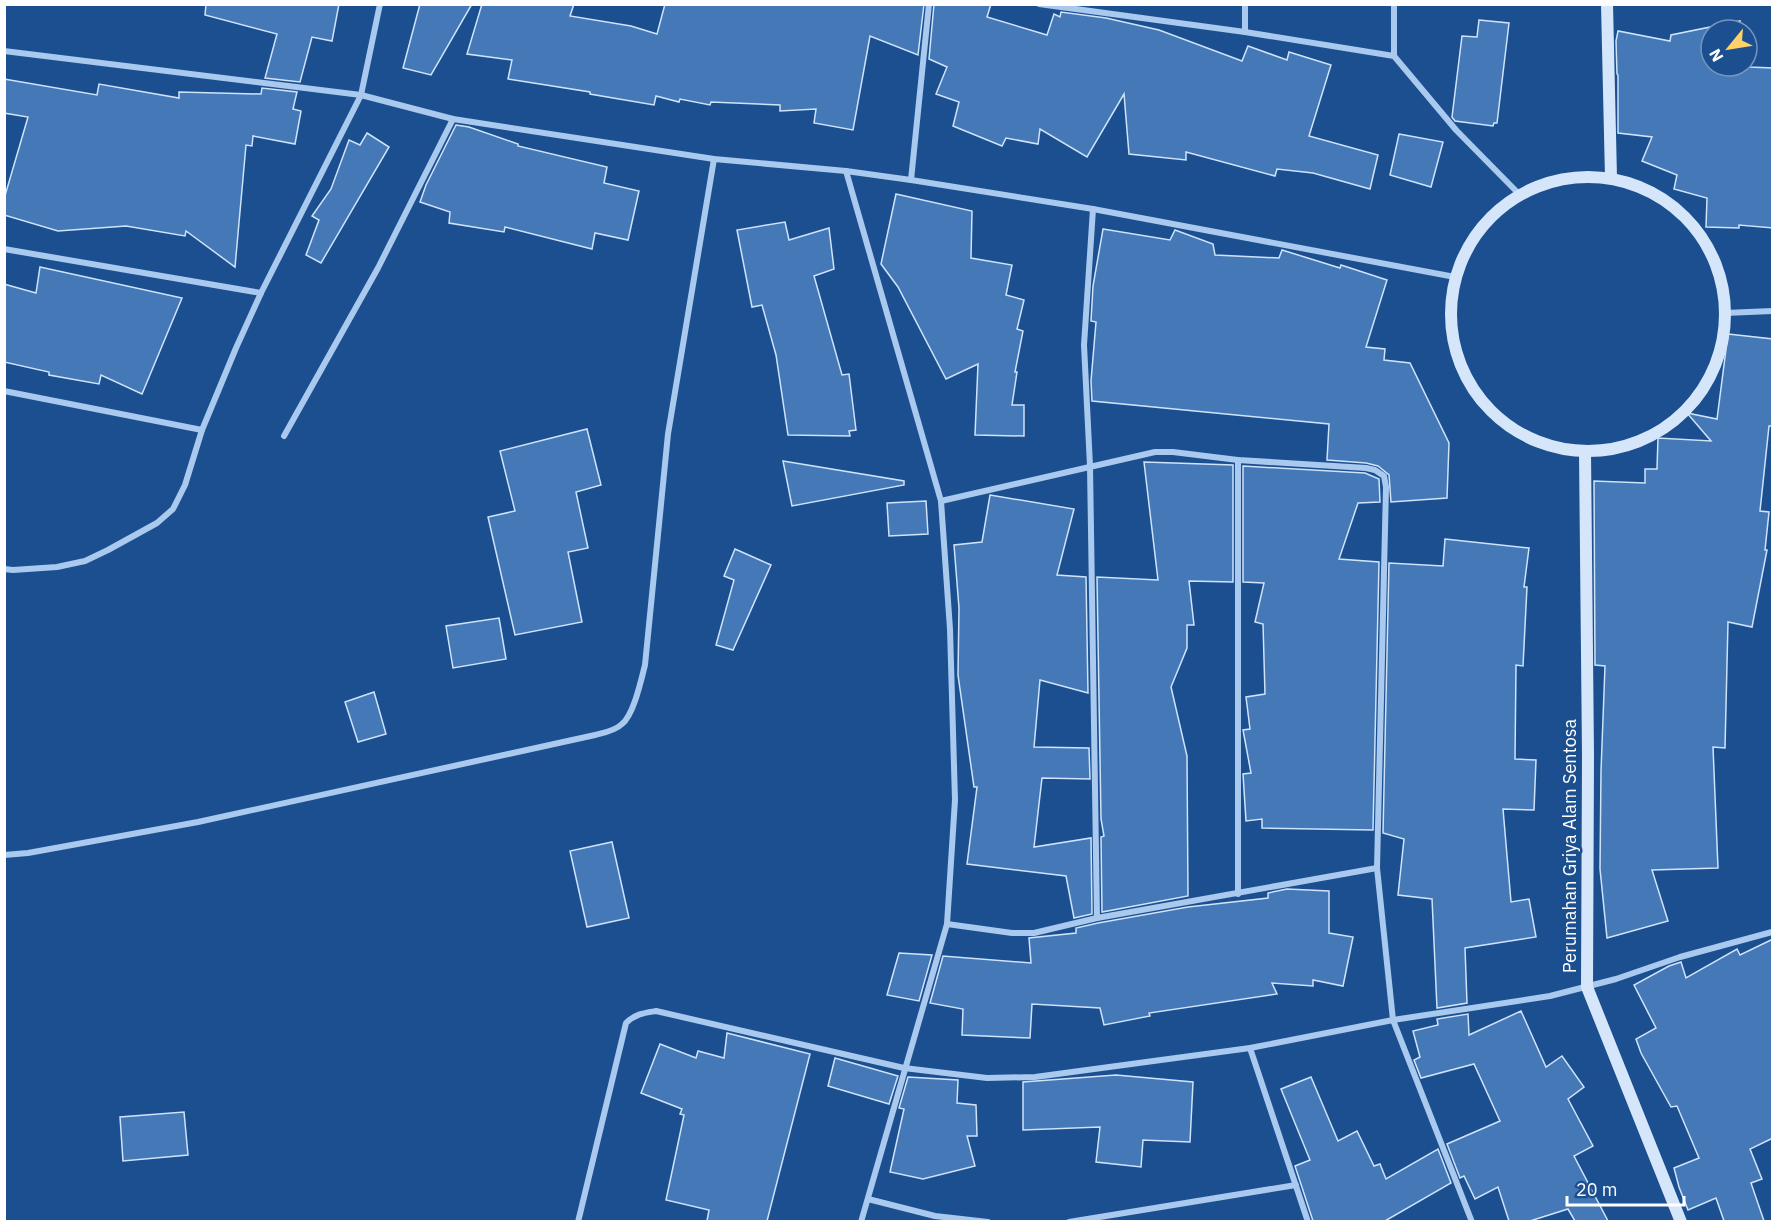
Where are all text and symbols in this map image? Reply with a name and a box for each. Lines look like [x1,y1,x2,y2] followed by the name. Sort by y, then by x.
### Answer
[1699,18,1759,78] north arrow
[1704,45,1728,66] text: N
[1558,718,1581,973] street label: Perumahan Griya Alam Sentosa
[1567,1169,1684,1207] scale bar
[1576,1178,1618,1201] text: 20 m

